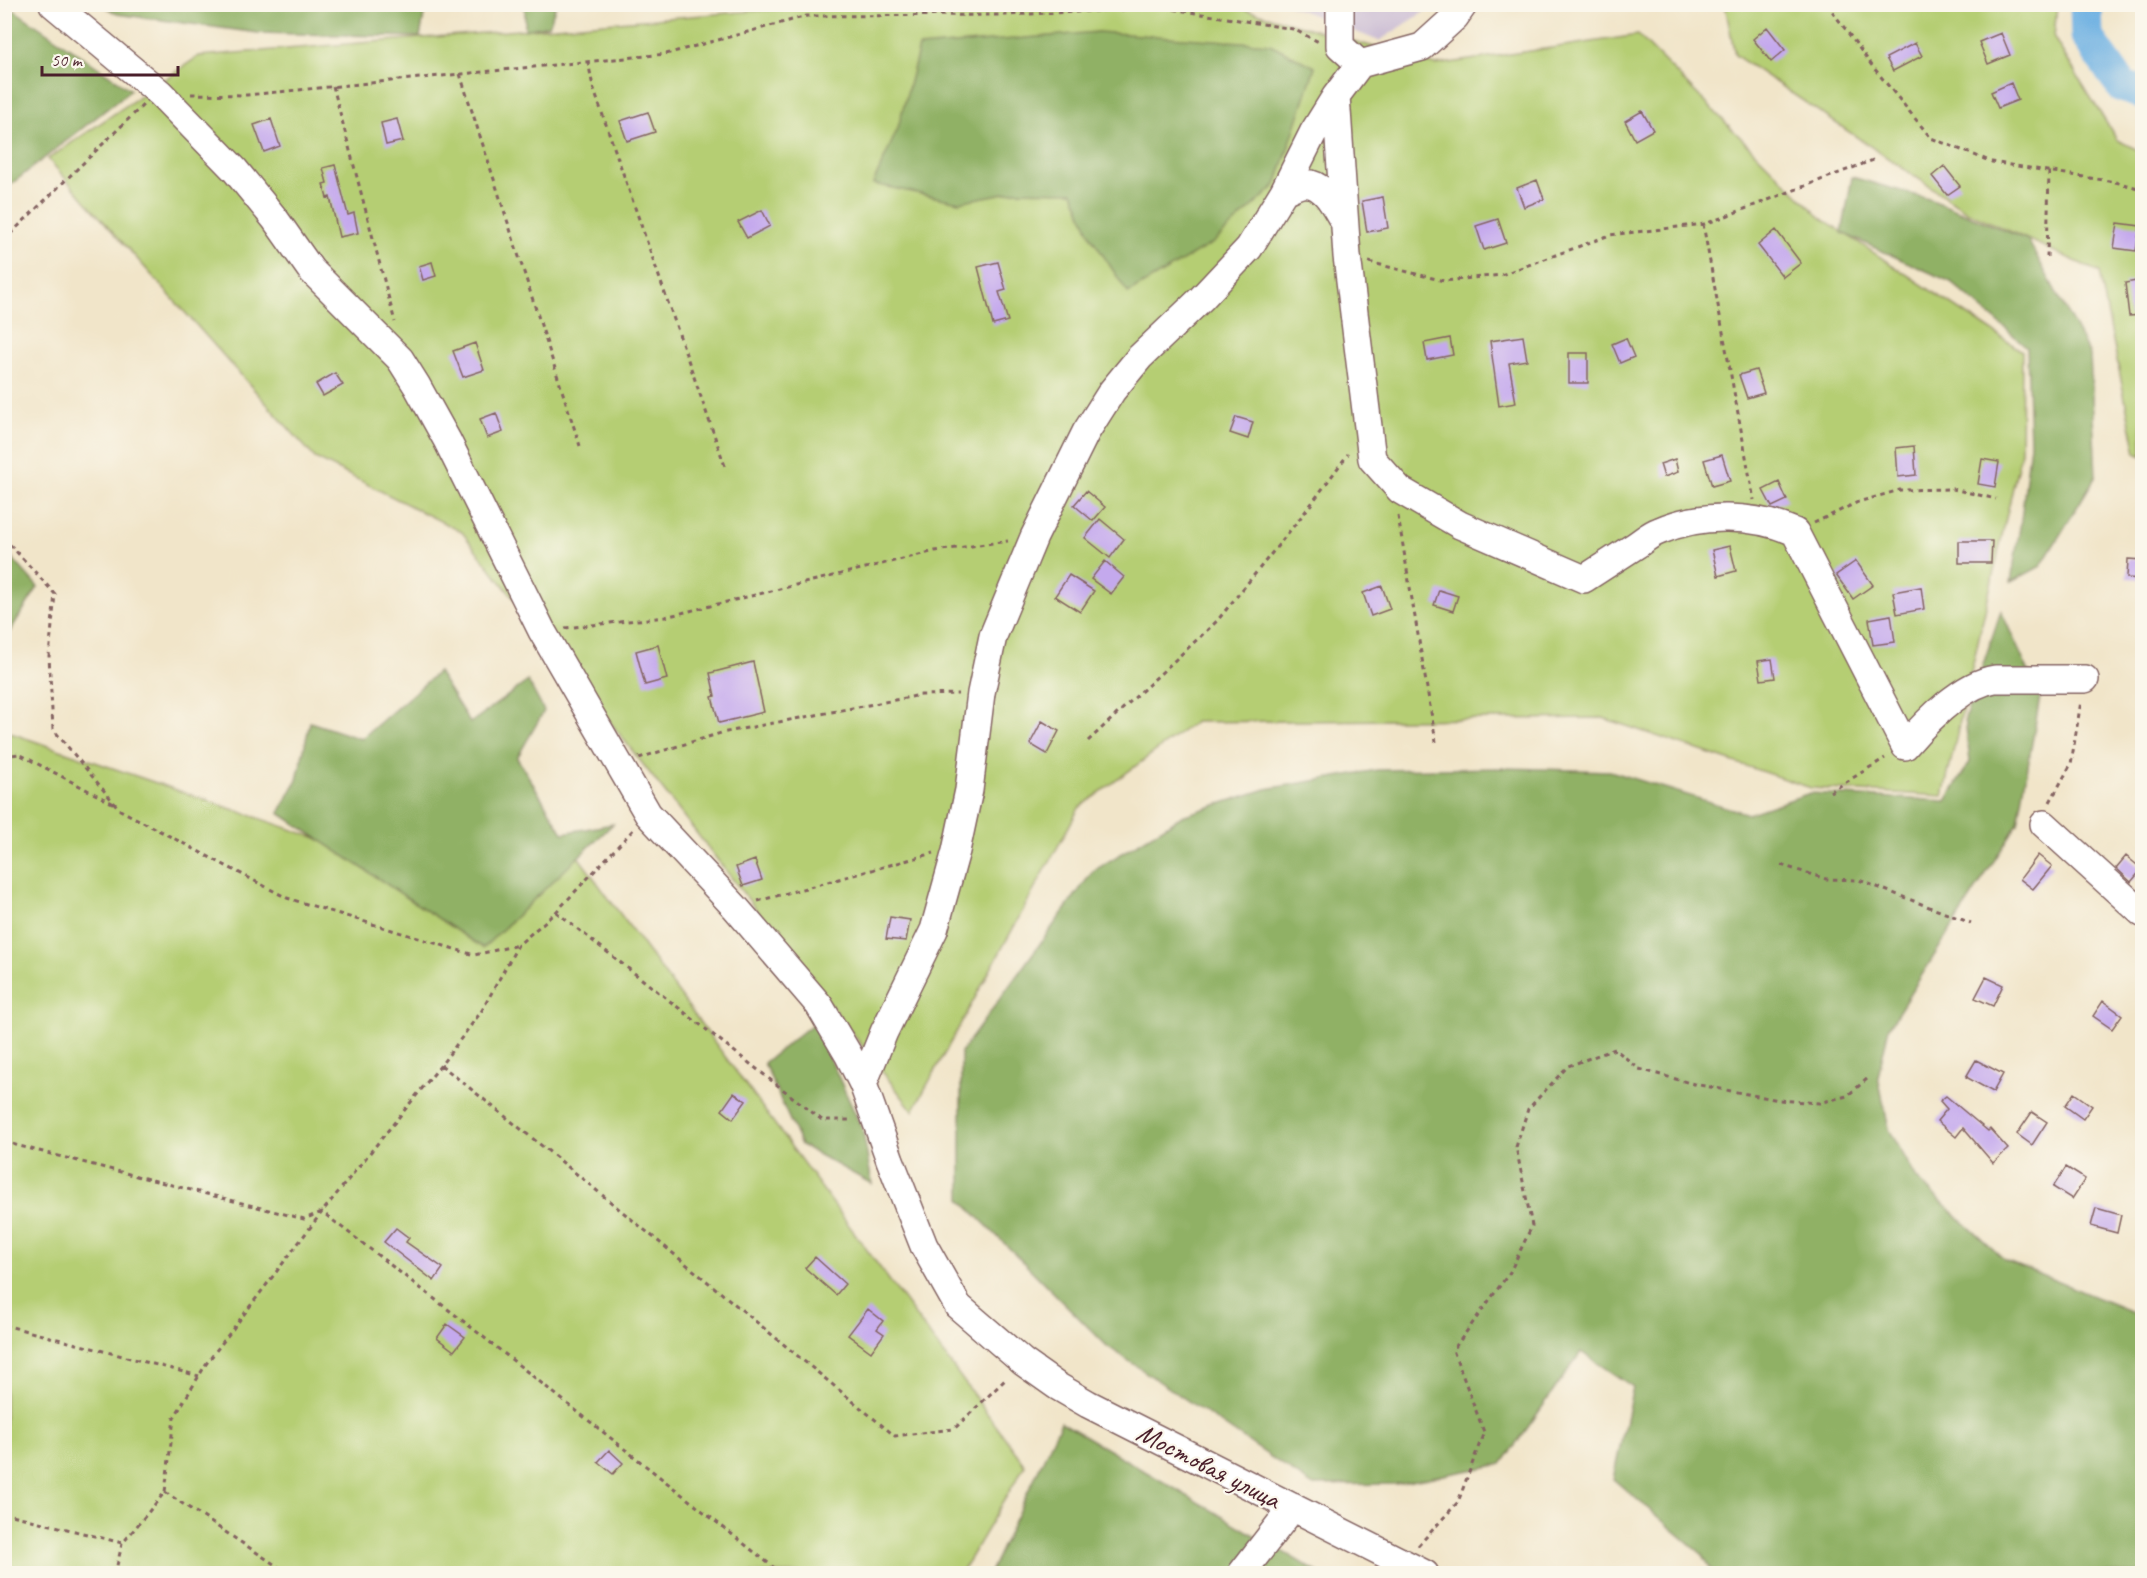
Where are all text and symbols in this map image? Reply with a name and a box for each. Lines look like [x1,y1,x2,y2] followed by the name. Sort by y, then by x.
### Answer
[42,39,178,77] scale bar
[51,49,84,71] text: 50 m
[1131,1414,1288,1517] street label: Мостовая улица

